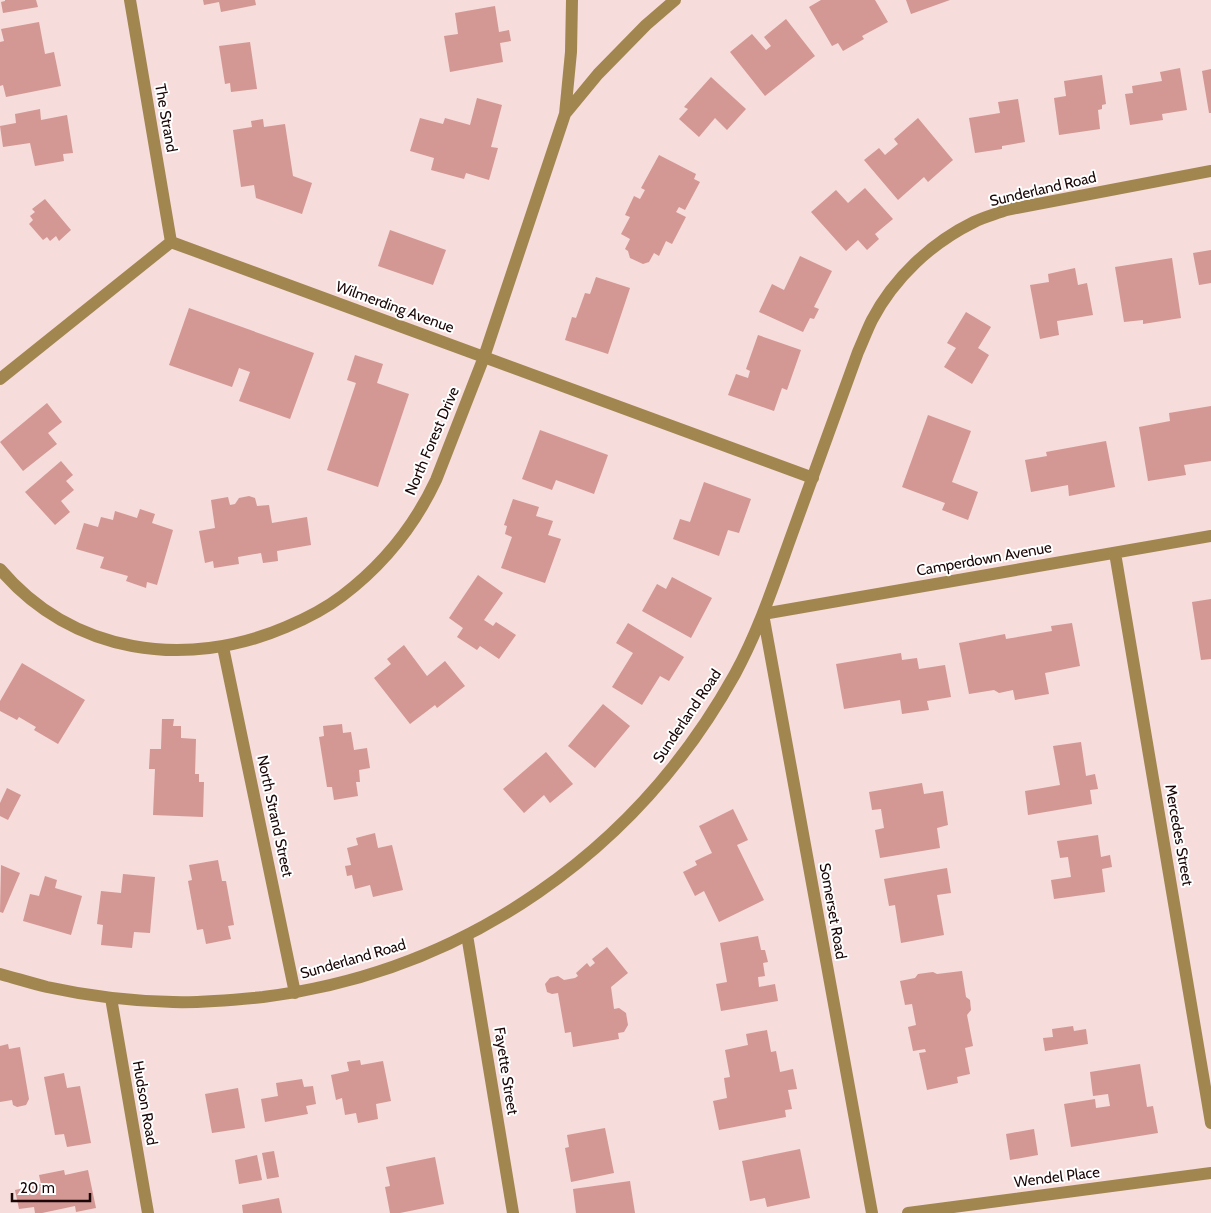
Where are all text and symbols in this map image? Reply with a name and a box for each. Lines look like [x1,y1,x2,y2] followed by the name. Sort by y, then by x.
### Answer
[151,82,181,154] street label: The Strand
[988,168,1098,210] street label: Sunderland Road
[333,277,457,337] street label: Wilmerding Avenue
[401,384,463,498] street label: North Forest Drive
[915,538,1053,580] street label: Camperdown Avenue
[649,666,725,766] street label: Sunderland Road
[253,753,297,879] street label: North Strand Street
[1161,783,1197,887] street label: Mercedes Street
[816,861,850,961] street label: Somerset Road
[298,935,408,983] street label: Sunderland Road
[490,1026,522,1116] street label: Fayette Street
[129,1059,161,1147] street label: Hudson Road
[1013,1163,1101,1191] street label: Wendel Place
[12,1170,90,1202] scale bar
[20,1179,55,1197] text: 20 m

